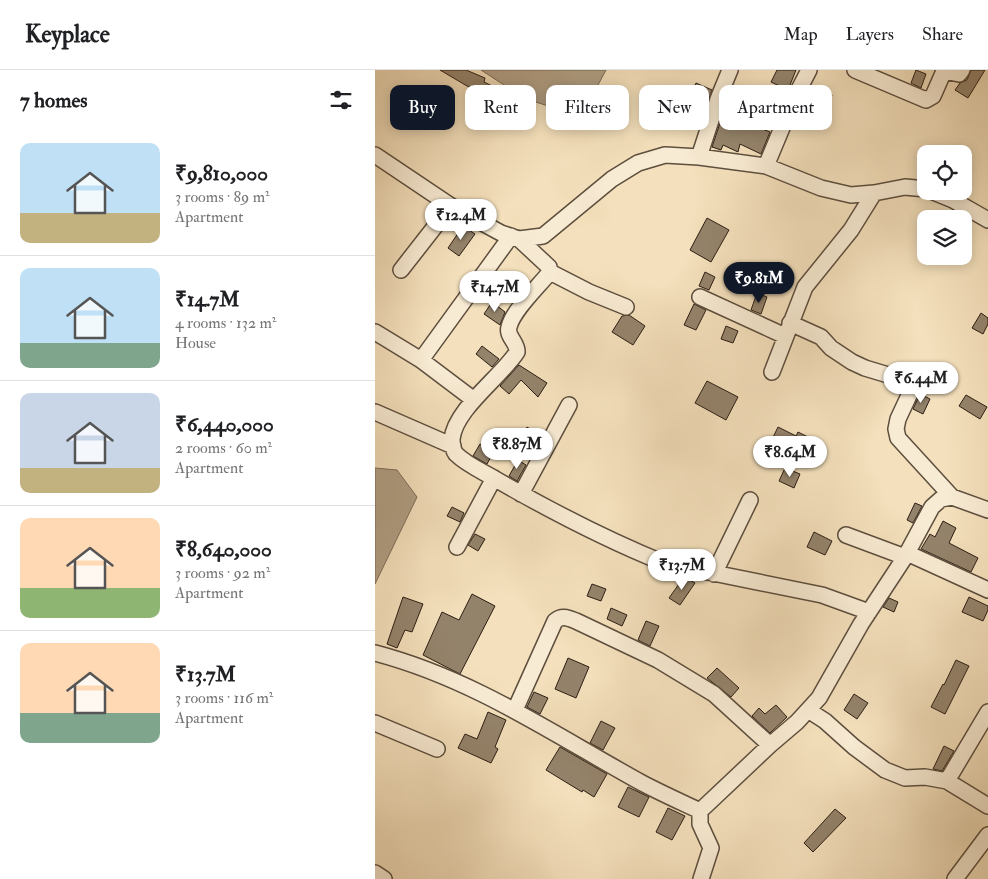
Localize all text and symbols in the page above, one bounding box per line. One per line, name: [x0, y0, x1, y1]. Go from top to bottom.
text: Keyplace: [25, 19, 110, 50]
text: Map: [784, 23, 818, 46]
text: Layers: [846, 23, 894, 46]
text: Share: [922, 23, 963, 46]
chip: Buy: [390, 85, 455, 130]
chip: Rent: [465, 85, 536, 130]
chip: Filters: [546, 85, 629, 130]
chip: New: [639, 85, 709, 130]
chip: Apartment: [719, 85, 832, 130]
icon: filters: [327, 86, 355, 114]
text: 7 homes: [20, 87, 87, 114]
map controls: [917, 145, 972, 265]
button: locate: [917, 145, 972, 200]
text: ₹9,810,000: [175, 160, 268, 187]
icon: home: [60, 163, 120, 223]
text: 3 rooms · 89 m²: [175, 187, 270, 207]
pin: ₹12.4M: [420, 198, 502, 241]
text: ₹12.4M: [436, 205, 486, 225]
text: Apartment: [175, 207, 243, 227]
button: layers: [917, 210, 972, 265]
pin: ₹9.81M: [718, 262, 800, 304]
text: ₹9.81M: [734, 268, 784, 288]
pin: ₹14.7M: [454, 270, 536, 313]
text: ₹14.7M: [470, 277, 520, 297]
text: ₹14.7M: [175, 286, 239, 313]
icon: home: [60, 288, 120, 348]
text: 4 rooms · 132 m²: [175, 313, 276, 333]
text: House: [175, 333, 216, 353]
pin: ₹6.44M: [880, 362, 962, 404]
text: ₹6.44M: [894, 368, 948, 388]
text: ₹6,440,000: [175, 411, 274, 438]
icon: home: [60, 413, 120, 473]
pin: ₹8.87M: [476, 428, 558, 470]
text: ₹8.87M: [492, 434, 542, 454]
pin: ₹8.64M: [749, 436, 831, 478]
text: 2 rooms · 60 m²: [175, 438, 272, 458]
text: ₹8.64M: [764, 442, 816, 462]
text: Apartment: [175, 458, 243, 478]
text: ₹8,640,000: [175, 536, 272, 563]
icon: home: [60, 538, 120, 598]
pin: ₹13.7M: [641, 548, 723, 591]
text: ₹13.7M: [659, 555, 705, 575]
text: 3 rooms · 92 m²: [175, 563, 270, 583]
text: Apartment: [175, 583, 243, 603]
text: ₹13.7M: [175, 661, 236, 688]
icon: home: [60, 663, 120, 723]
text: 3 rooms · 116 m²: [175, 688, 273, 708]
text: Apartment: [175, 708, 243, 728]

